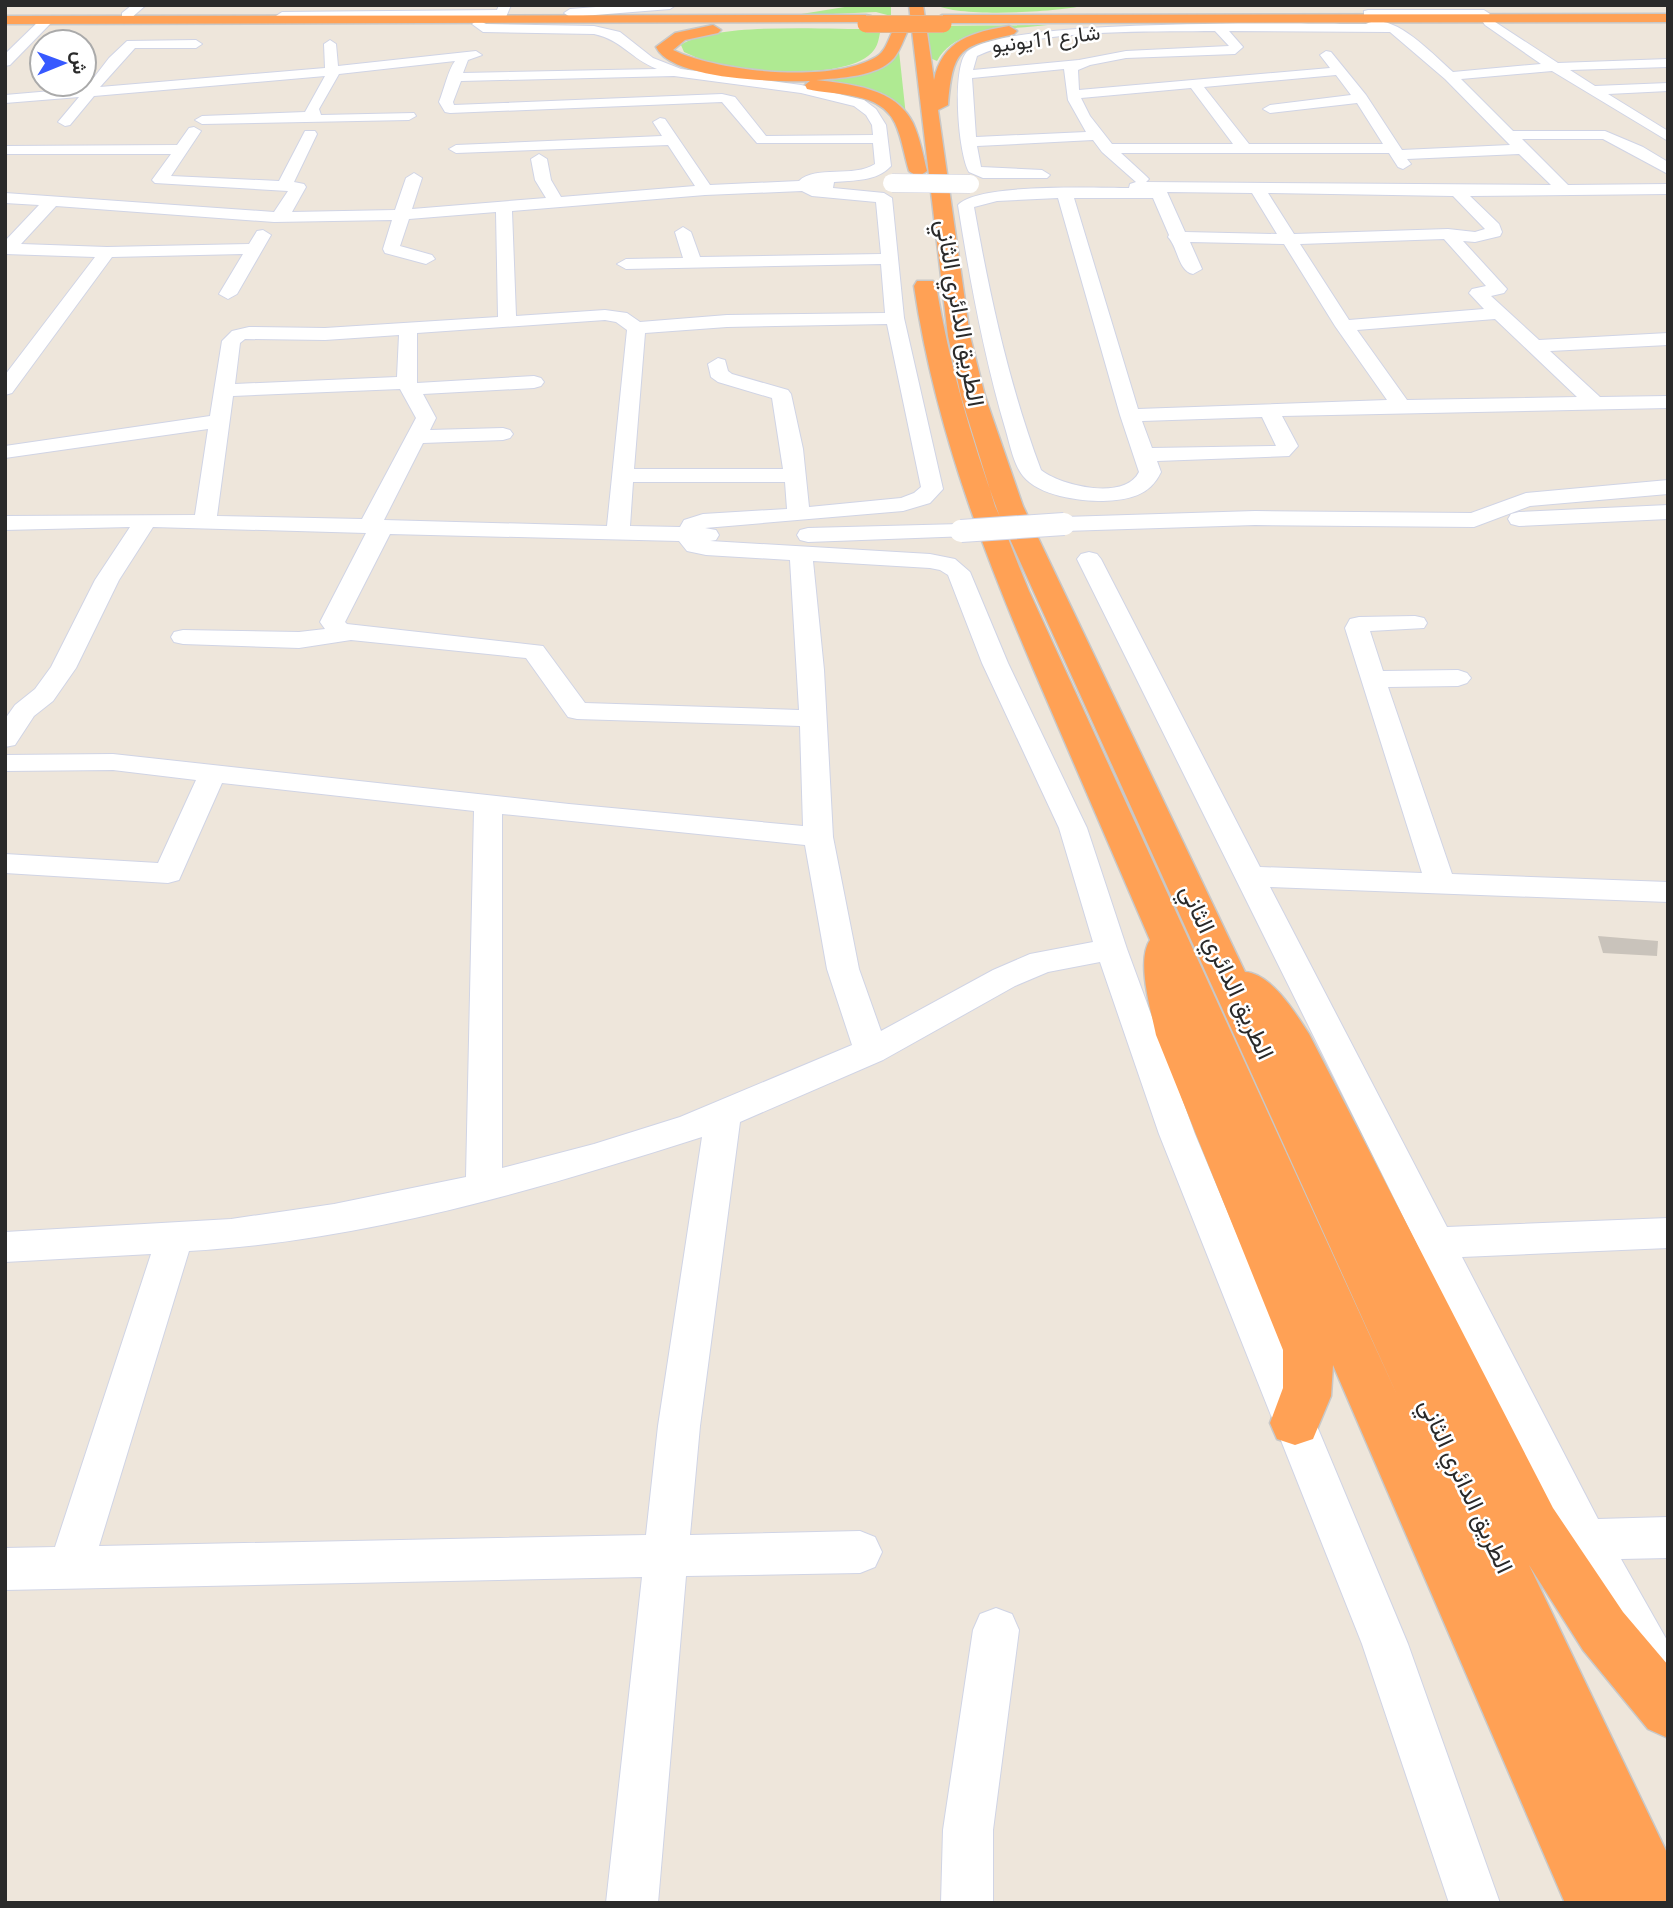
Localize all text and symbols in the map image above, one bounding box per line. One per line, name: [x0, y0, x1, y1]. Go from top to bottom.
street label: شارع 11يونيو: [990, 20, 1102, 60]
north arrow: [28, 28, 98, 98]
text: ش: [68, 51, 91, 74]
street label: الطريق الدائري الثاني: [925, 217, 990, 410]
street label: الطريق الدائري الثاني: [1170, 880, 1280, 1066]
street label: الطريق الدائري الثاني: [1409, 1394, 1519, 1580]

